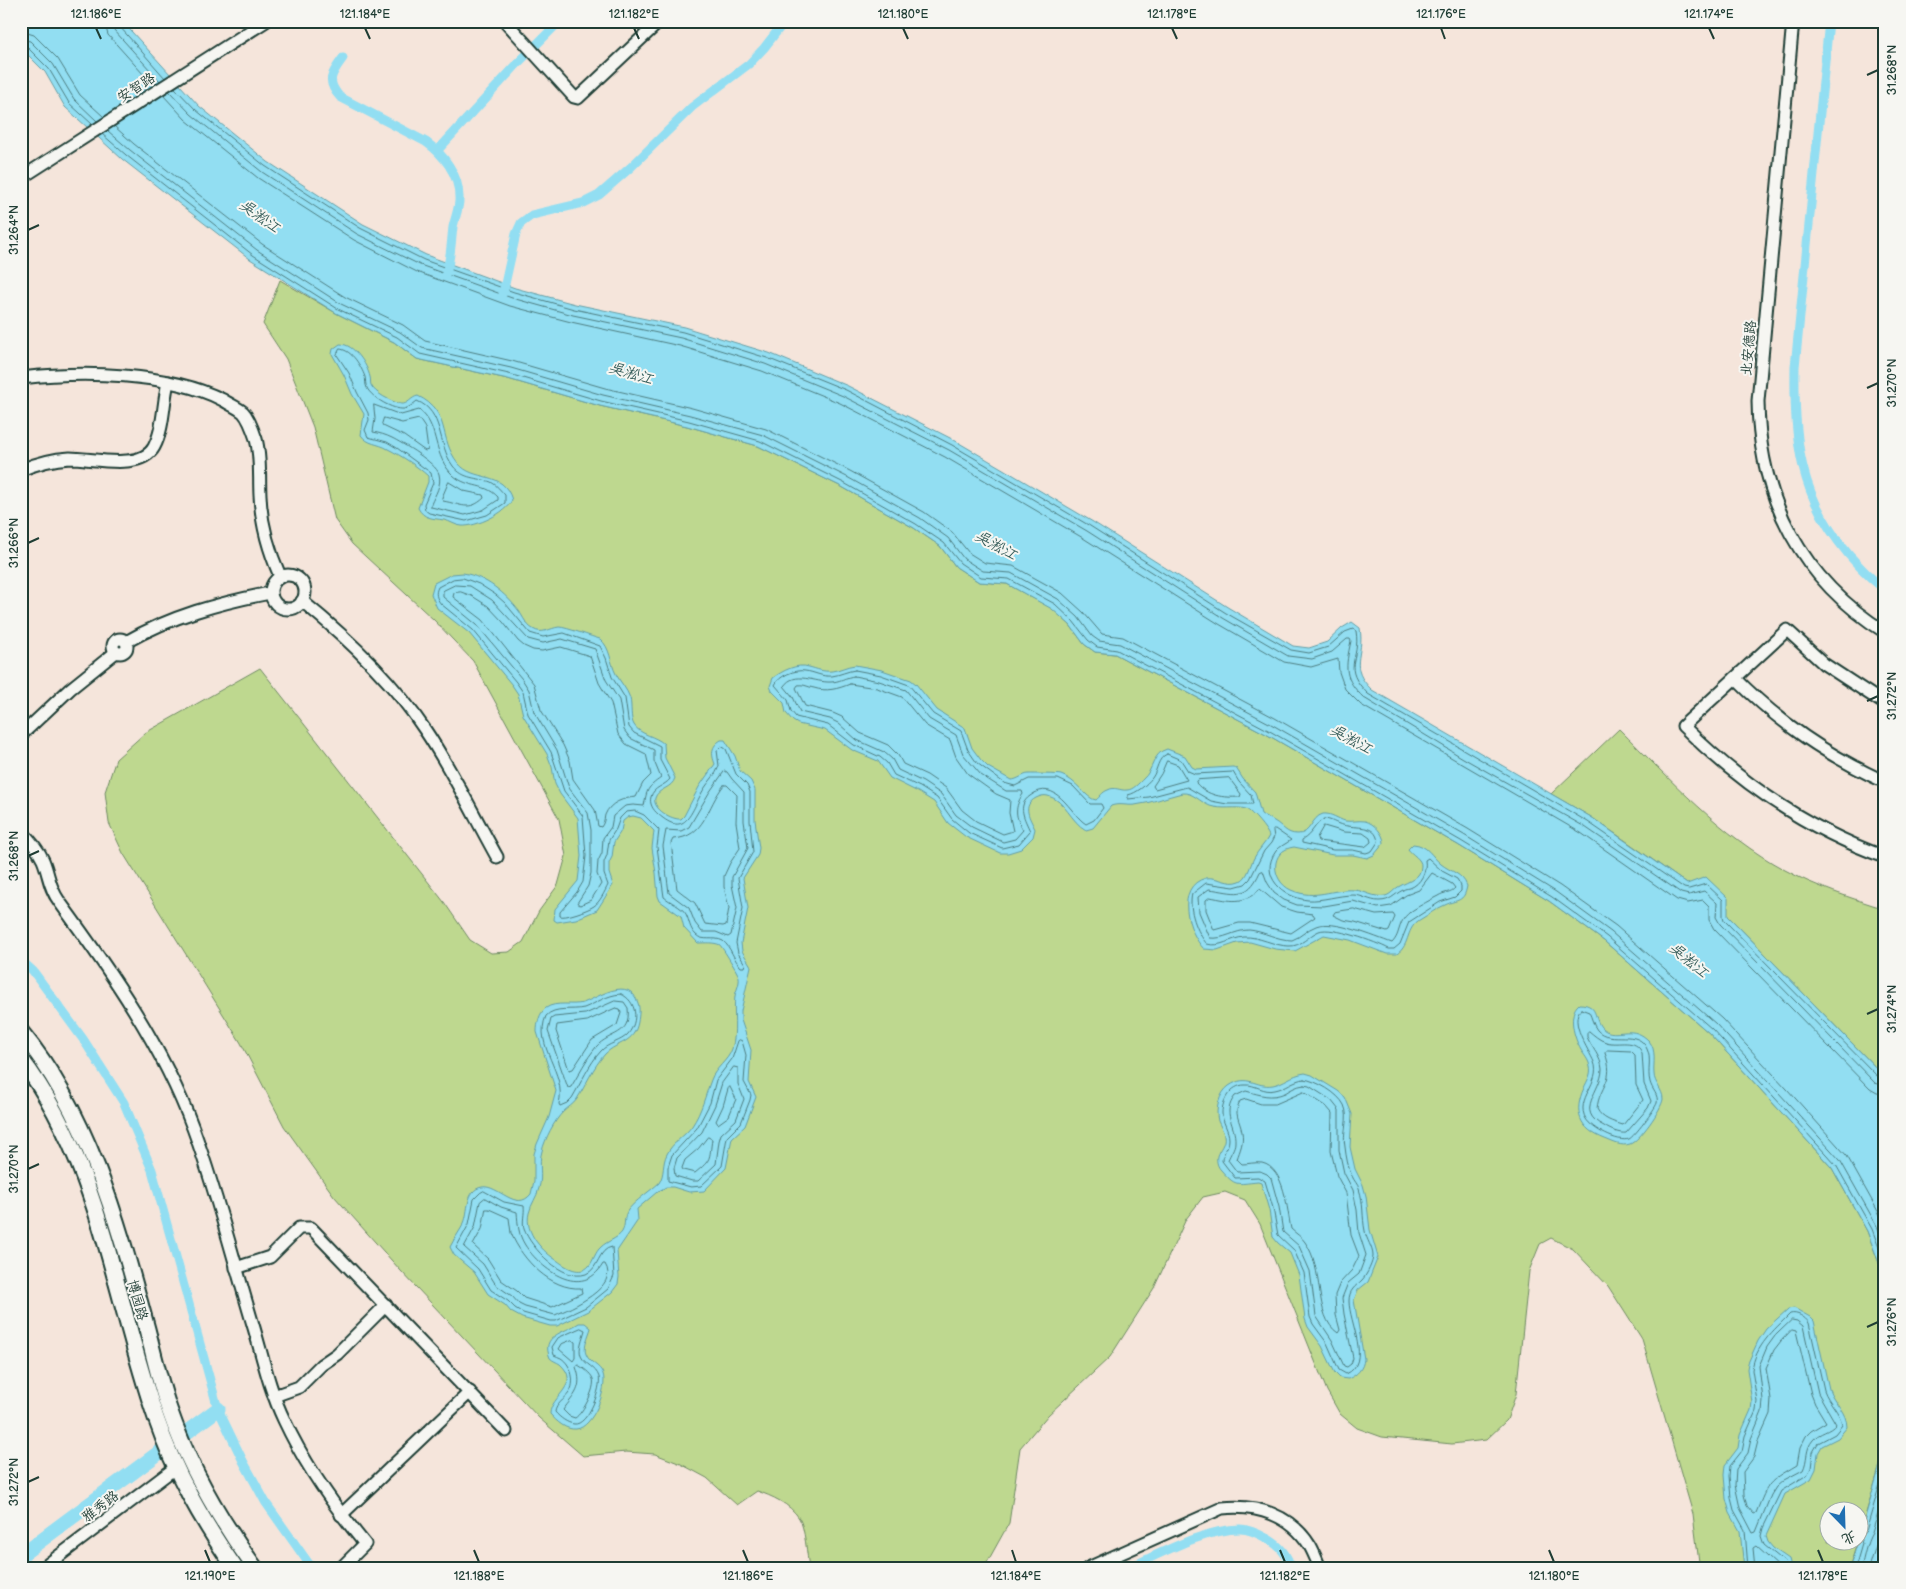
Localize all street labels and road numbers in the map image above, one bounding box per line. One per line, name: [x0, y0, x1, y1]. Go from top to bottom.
street label: 安智路: [114, 69, 159, 106]
street label: 北安德路: [1738, 319, 1759, 377]
street label: 博园路: [124, 1278, 151, 1323]
street label: 雅秀路: [78, 1487, 122, 1526]

